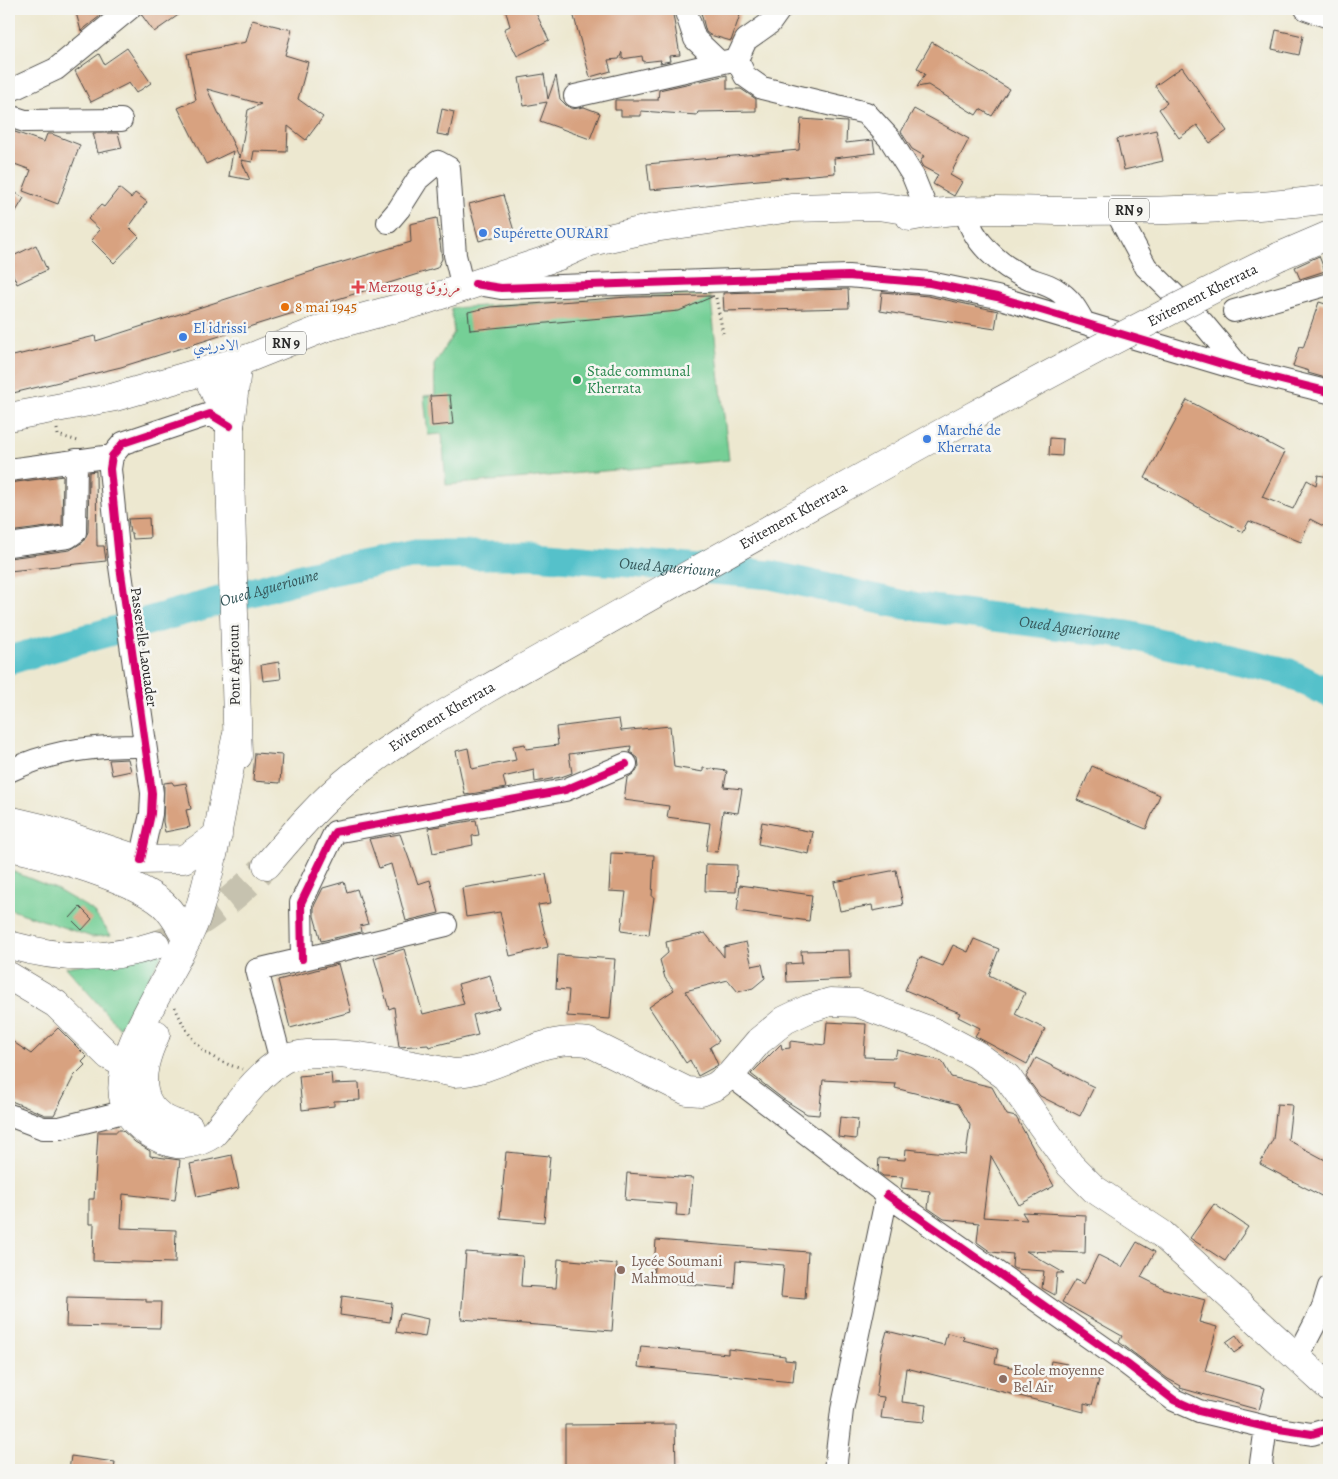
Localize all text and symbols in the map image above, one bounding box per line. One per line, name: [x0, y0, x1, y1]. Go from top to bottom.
road number: RN 9: [1109, 198, 1149, 222]
place label: Supérette OURARI: [493, 223, 609, 243]
marker: Supérette OURARI: [477, 227, 489, 239]
street label: Evitement Kherrata: [1144, 259, 1261, 331]
place label: Merzoug مرزوق: [368, 277, 460, 298]
marker: Merzoug مرزوق: [352, 281, 364, 293]
place label: 8 mai 1945: [295, 297, 357, 317]
marker: 8 mai 1945: [279, 301, 291, 313]
place label: El idrissi الادريسي: [193, 318, 247, 359]
marker: El idrissi الادريسي: [177, 331, 189, 343]
road number: RN 9: [266, 332, 306, 354]
place label: Stade communal Kherrata: [587, 361, 691, 398]
marker: Stade communal Kherrata: [571, 374, 583, 386]
place label: Marché de Kherrata: [937, 420, 1001, 457]
marker: Marché de Kherrata: [921, 433, 933, 445]
street label: Evitement Kherrata: [736, 477, 851, 554]
water label: Oued Aguerioune: [618, 552, 722, 583]
water label: Oued Aguerioune: [217, 564, 321, 612]
street label: Passerelle Laouader: [126, 586, 162, 708]
water label: Oued Aguerioune: [1018, 611, 1122, 646]
street label: Pont Agrioun: [223, 624, 245, 706]
street label: Evitement Kherrata: [385, 676, 499, 756]
place label: Lycée Soumani Mahmoud: [631, 1251, 723, 1288]
marker: Lycée Soumani Mahmoud: [615, 1264, 627, 1276]
place label: Ecole moyenne Bel Air: [1013, 1360, 1105, 1397]
marker: Ecole moyenne Bel Air: [997, 1373, 1009, 1385]

